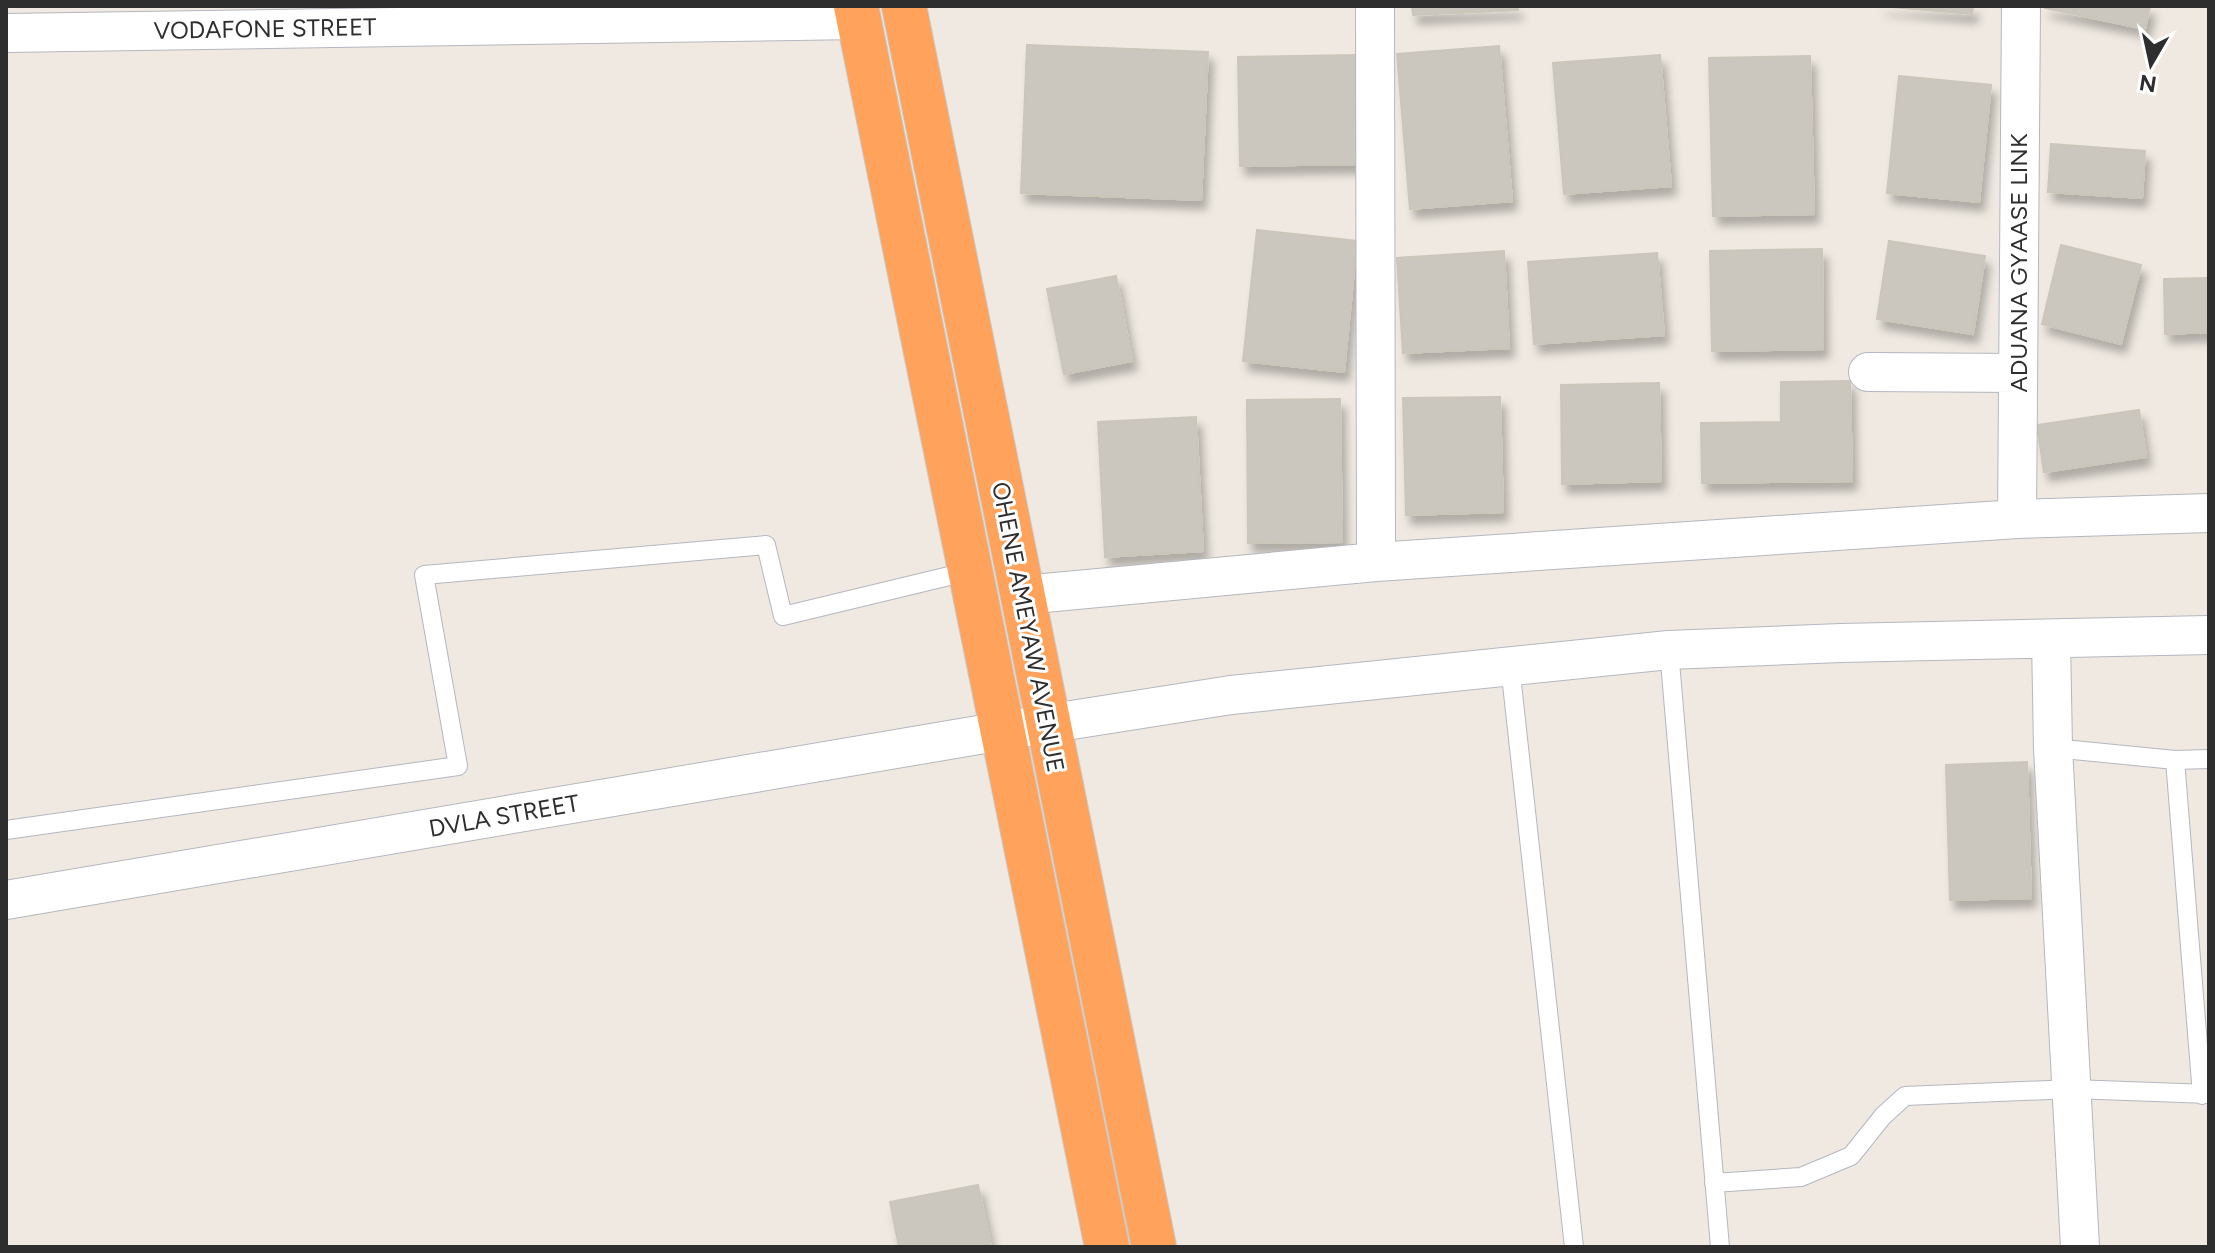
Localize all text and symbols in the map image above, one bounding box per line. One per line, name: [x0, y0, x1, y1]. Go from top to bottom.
street label: VODAFONE STREET: [153, 12, 377, 45]
north arrow: [2111, 24, 2191, 104]
text: N: [2137, 69, 2158, 98]
street label: ADUANA GYAASE LINK: [2004, 133, 2033, 393]
street label: OHENE AMEYAW AVENUE: [986, 479, 1071, 774]
street label: DVLA STREET: [426, 788, 581, 843]

